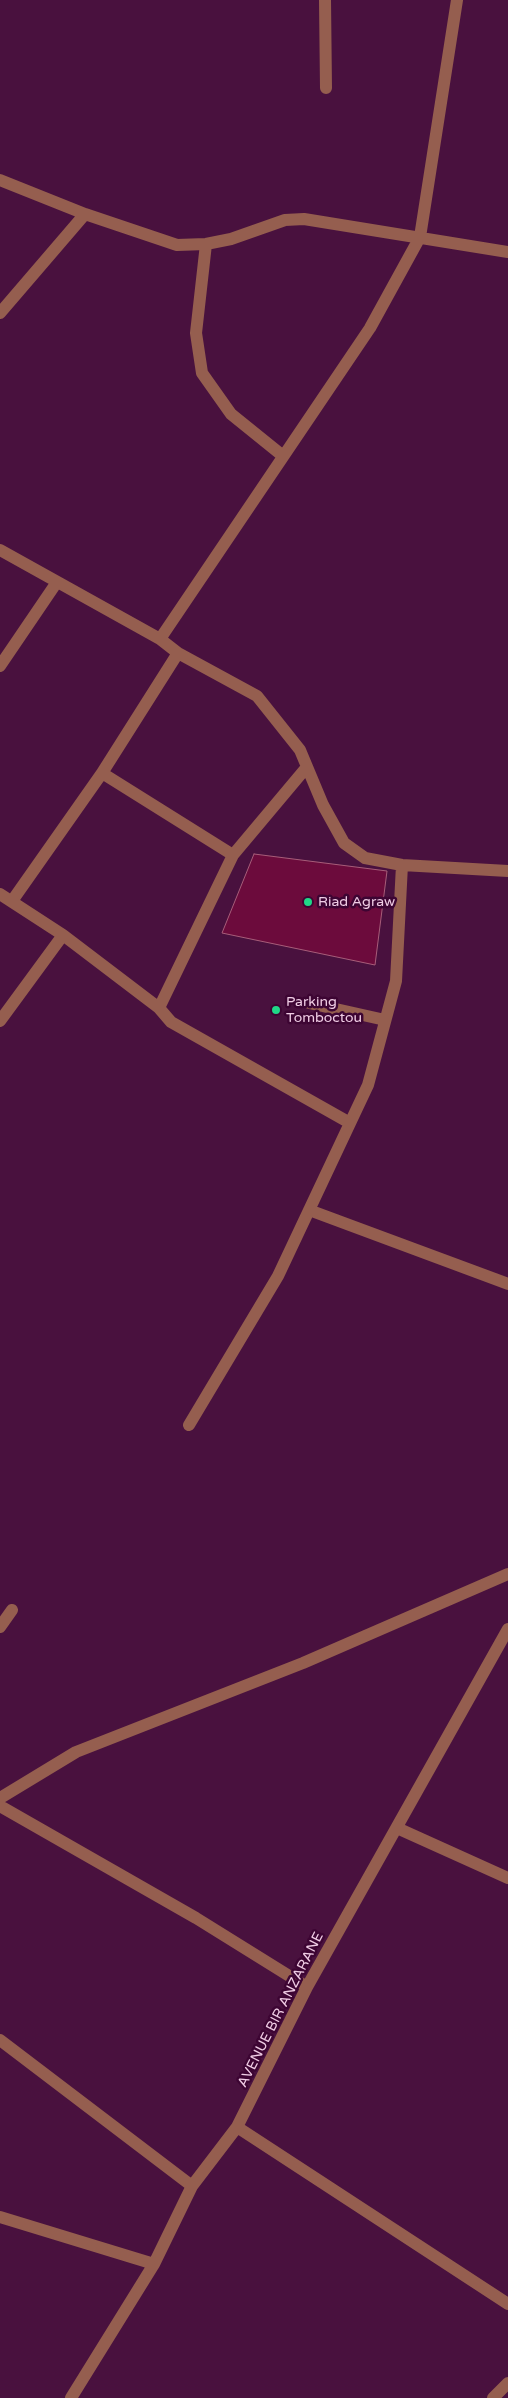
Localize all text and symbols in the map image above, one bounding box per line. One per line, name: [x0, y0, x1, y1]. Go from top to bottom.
place label: Riad Agraw: [318, 894, 395, 910]
marker: Riad Agraw: [302, 896, 314, 908]
place label: Parking Tomboctou: [286, 994, 362, 1026]
marker: Parking Tomboctou: [270, 1004, 282, 1016]
street label: AVENUE BIR ANZARANE: [235, 1930, 327, 2090]

